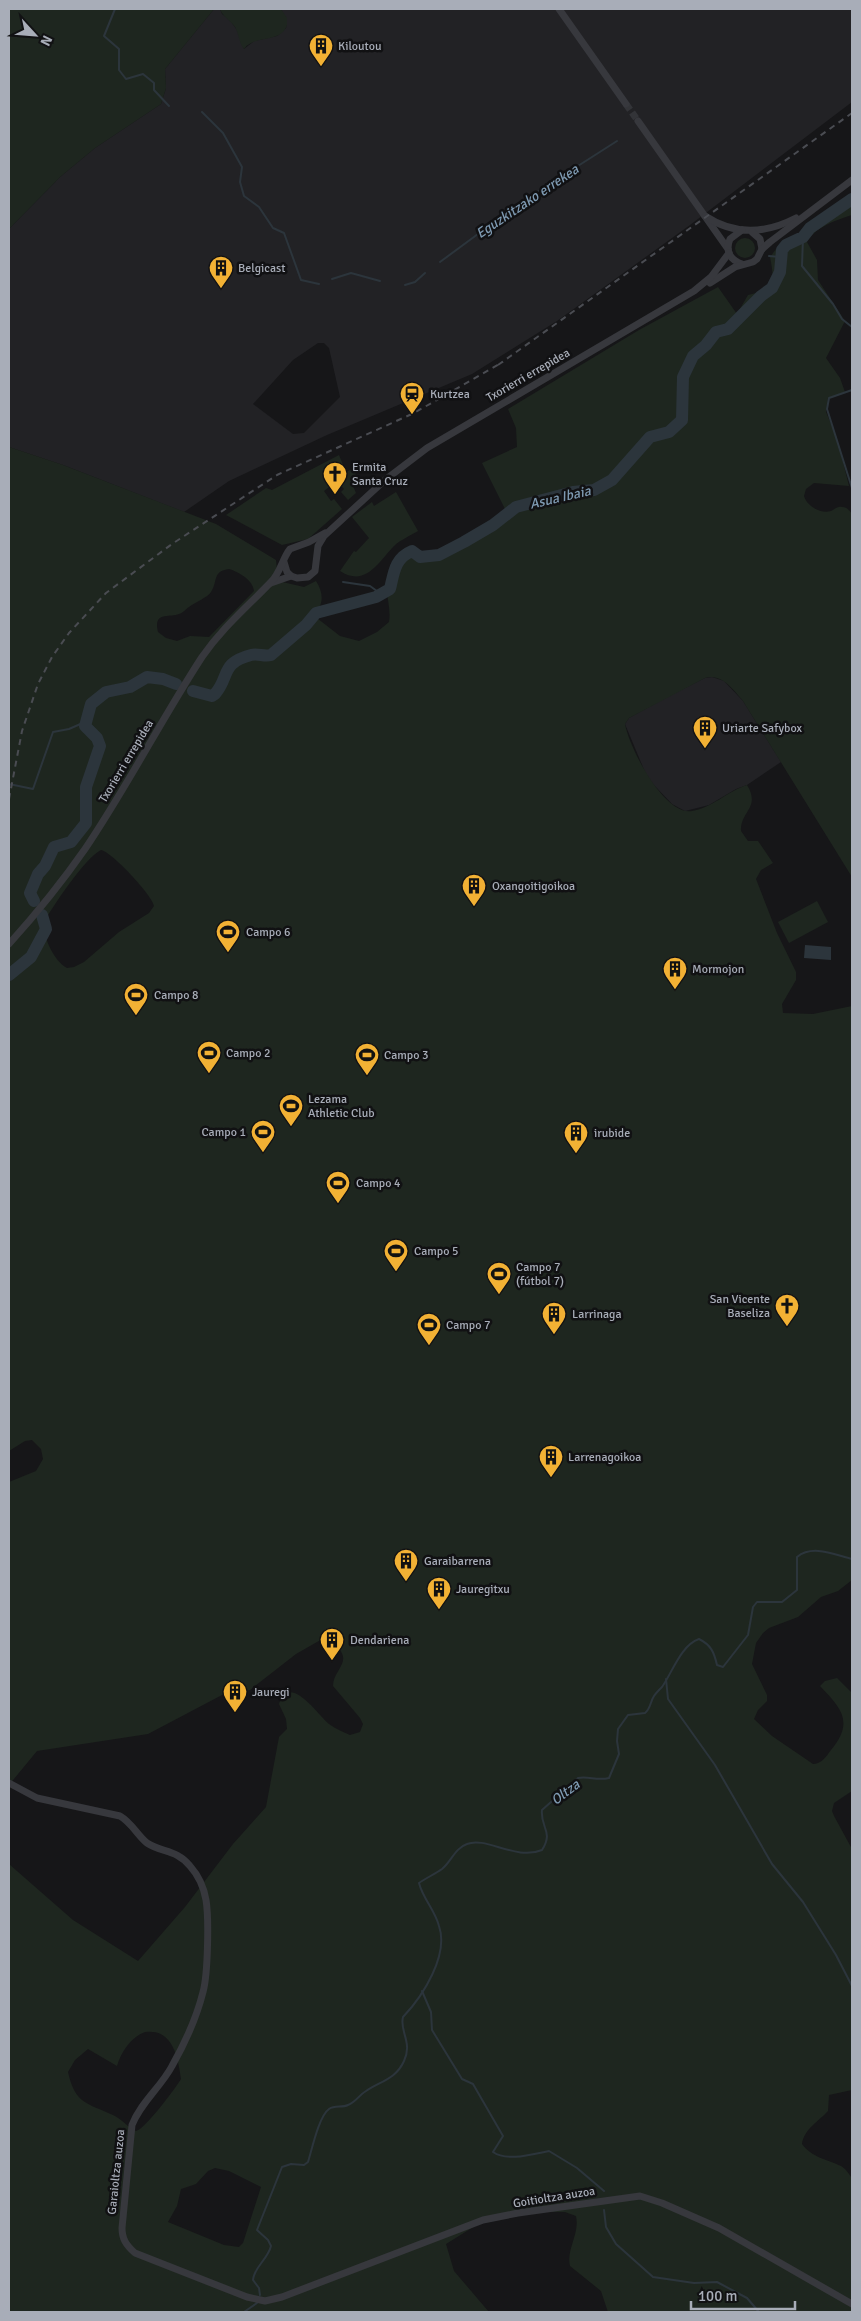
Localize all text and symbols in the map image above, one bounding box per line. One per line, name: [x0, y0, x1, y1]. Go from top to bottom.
north arrow: [10, 10, 60, 60]
text: N: [36, 32, 56, 49]
building icon: Kiloutou: [308, 33, 334, 67]
place label: Kiloutou: [338, 39, 382, 54]
water label: Eguzkitzako errekea: [473, 160, 583, 242]
building icon: Belgicast: [208, 255, 234, 289]
place label: Belgicast: [238, 261, 285, 276]
street label: Txorierri errepidea: [484, 345, 573, 405]
station icon: Kurtzea: [399, 381, 425, 415]
place label: Kurtzea: [430, 387, 470, 402]
place label: Ermita Santa Cruz: [352, 460, 408, 489]
church icon: Ermita Santa Cruz: [322, 461, 348, 495]
water label: Asua Ibaia: [528, 482, 593, 513]
building icon: Uriarte Safybox: [692, 715, 718, 749]
street label: Txorierri errepidea: [96, 717, 157, 805]
place label: Uriarte Safybox: [722, 721, 802, 736]
building icon: Oxangoitigoikoa: [461, 873, 487, 907]
place label: Oxangoitigoikoa: [492, 879, 575, 894]
sports icon: Campo 6: [215, 919, 241, 953]
place label: Campo 6: [246, 925, 291, 940]
building icon: Mormojon: [662, 956, 688, 990]
place label: Mormojon: [692, 962, 744, 977]
sports icon: Campo 8: [123, 982, 149, 1016]
place label: Campo 8: [154, 988, 199, 1003]
sports icon: Campo 2: [196, 1040, 222, 1074]
sports icon: Campo 3: [354, 1042, 380, 1076]
place label: Campo 2: [226, 1046, 271, 1061]
place label: Campo 3: [384, 1048, 429, 1063]
place label: Lezama Athletic Club: [308, 1092, 375, 1121]
sports icon: Lezama Athletic Club: [278, 1093, 304, 1127]
sports icon: Campo 1: [250, 1119, 276, 1153]
building icon: irubide: [563, 1120, 589, 1154]
place label: Campo 1: [201, 1125, 246, 1140]
place label: irubide: [594, 1126, 630, 1141]
sports icon: Campo 4: [325, 1170, 351, 1204]
place label: Campo 4: [356, 1176, 401, 1191]
sports icon: Campo 5: [383, 1238, 409, 1272]
place label: Campo 5: [414, 1244, 459, 1259]
place label: Campo 7 (fútbol 7): [516, 1260, 564, 1289]
sports icon: Campo 7 (fútbol 7): [486, 1261, 512, 1295]
place label: San Vicente Baseliza: [710, 1292, 770, 1321]
church icon: San Vicente Baseliza: [774, 1293, 800, 1327]
building icon: Larrinaga: [541, 1301, 567, 1335]
place label: Larrinaga: [572, 1307, 622, 1322]
sports icon: Campo 7: [416, 1312, 442, 1346]
place label: Campo 7: [446, 1318, 491, 1333]
building icon: Larrenagoikoa: [538, 1444, 564, 1478]
place label: Larrenagoikoa: [568, 1450, 641, 1465]
building icon: Garaibarrena: [393, 1548, 419, 1582]
place label: Garaibarrena: [424, 1554, 491, 1569]
building icon: Jauregitxu: [426, 1576, 452, 1610]
place label: Jauregitxu: [456, 1582, 510, 1597]
building icon: Dendariena: [319, 1627, 345, 1661]
place label: Dendariena: [350, 1633, 409, 1648]
building icon: Jauregi: [222, 1679, 248, 1713]
place label: Jauregi: [252, 1685, 289, 1700]
water label: Oltza: [548, 1776, 584, 1809]
street label: Garaioltza auzoa: [105, 2129, 128, 2215]
street label: Goitioltza auzoa: [512, 2184, 596, 2211]
scale bar: [691, 2278, 795, 2310]
text: 100 m: [698, 2287, 738, 2305]

